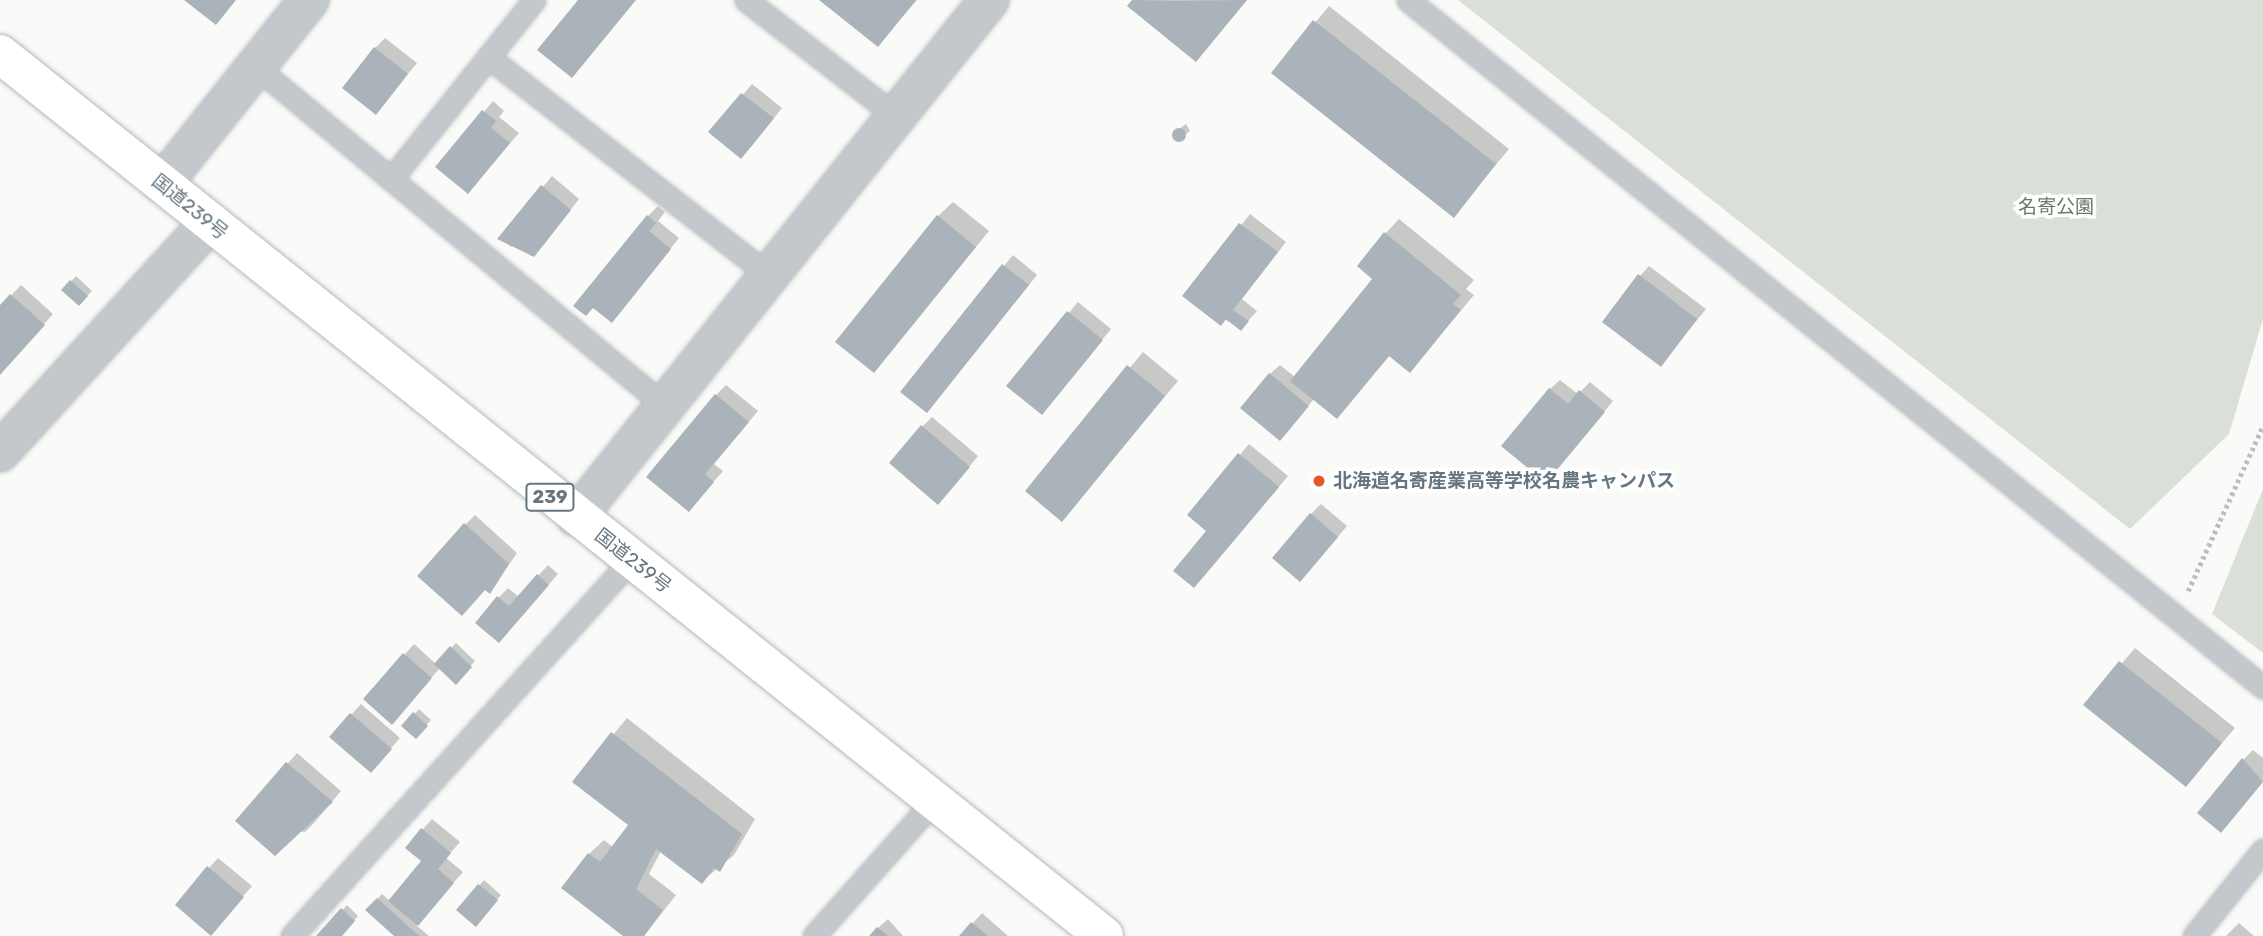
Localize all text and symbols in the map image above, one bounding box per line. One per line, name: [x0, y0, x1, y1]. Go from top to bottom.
street label: 国道239号: [148, 170, 232, 244]
park label: 名寄公園: [2018, 196, 2094, 218]
place label: 北海道名寄産業高等学校名農キャンパス: [1333, 470, 1675, 492]
marker: 北海道名寄産業高等学校名農キャンパス: [1311, 473, 1327, 489]
road number: 239: [524, 482, 576, 512]
street label: 国道239号: [590, 524, 676, 598]

